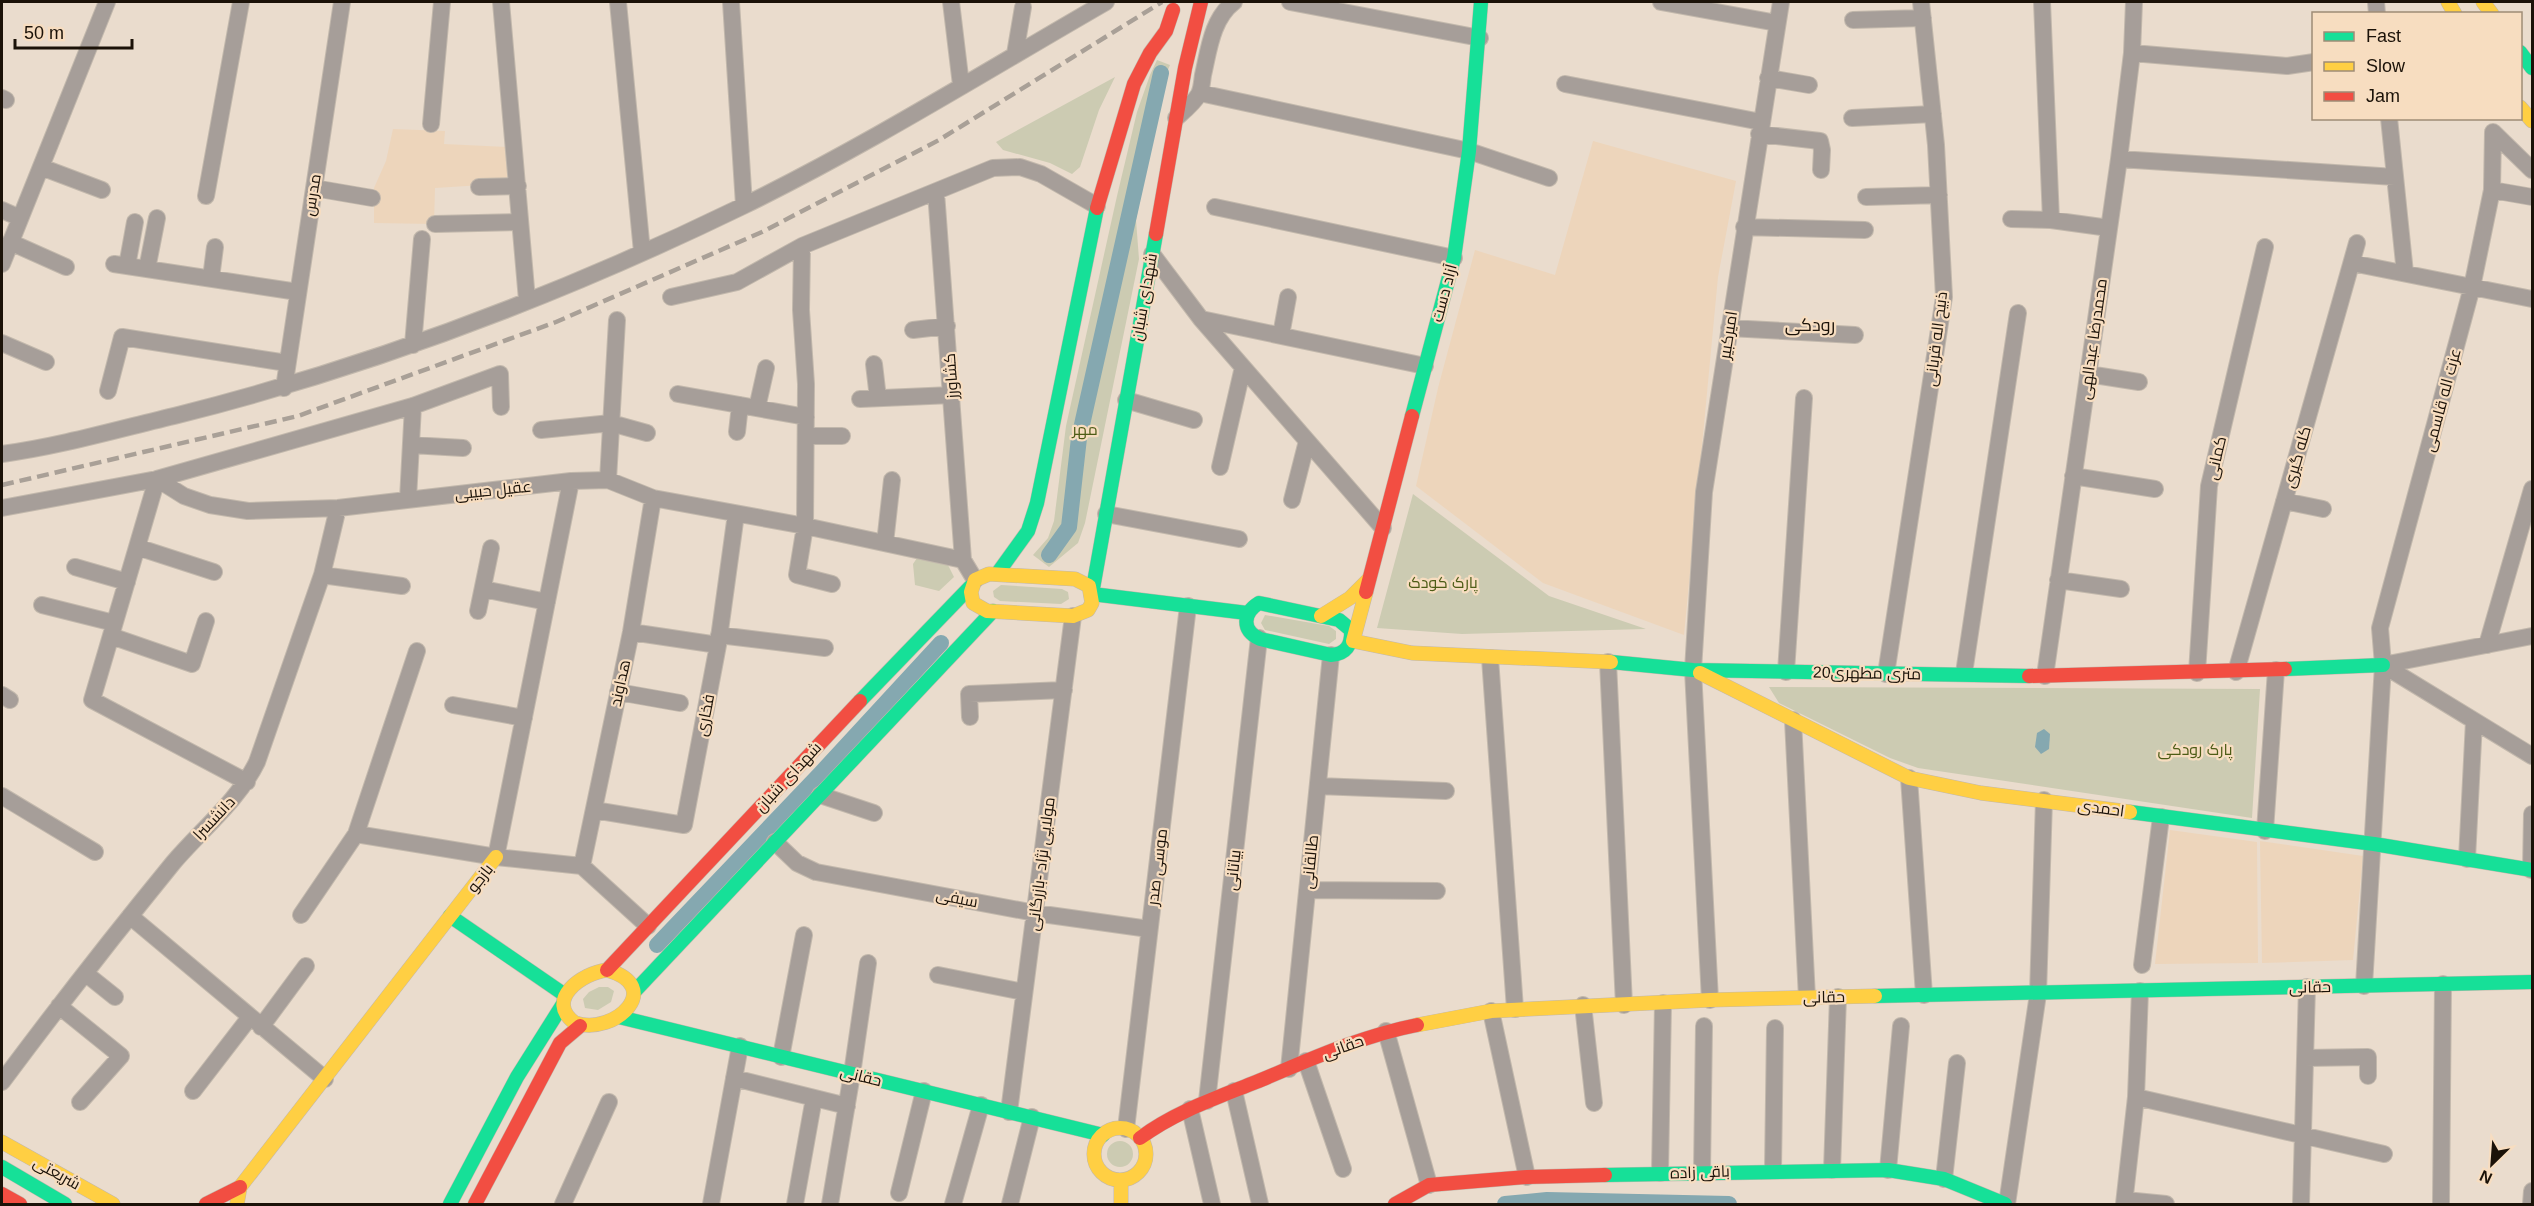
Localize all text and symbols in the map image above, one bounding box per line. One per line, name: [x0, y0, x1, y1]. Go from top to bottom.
scale bar: [15, 12, 132, 50]
legend: [2312, 12, 2522, 120]
text: 50 m: [24, 23, 64, 43]
text: Fast: [2366, 26, 2401, 46]
text: Slow: [2366, 56, 2406, 76]
text: Jam: [2366, 86, 2400, 106]
street label: مدرس: [300, 173, 326, 218]
street label: شهدای شبان: [1128, 252, 1162, 343]
street label: آزاد دست: [1428, 262, 1461, 324]
street label: محمدرضا عبدالهی: [2076, 277, 2112, 401]
street label: ذبیح اله قربانی: [1922, 291, 1953, 388]
street label: امیرکبیر: [1716, 310, 1741, 361]
district label: رودکی: [1785, 315, 1835, 336]
street label: عزت اله قاسمی: [2420, 346, 2466, 454]
street label: کشاورز: [941, 353, 962, 400]
park label: مهر: [1071, 421, 1098, 440]
street label: کله گیری: [2280, 424, 2316, 490]
street label: کمانی: [2203, 435, 2231, 482]
street label: عقیل حبیبی: [454, 478, 532, 504]
park label: پارک کودک: [1408, 574, 1479, 594]
street label: هداوند: [607, 658, 634, 708]
street label: 20متری مطهری: [1813, 664, 1921, 684]
street label: فخاری: [693, 692, 719, 738]
street label: شهدای شبان: [752, 739, 826, 817]
park label: پارک رودکی: [2158, 741, 2233, 761]
street label: دانشسرا: [190, 793, 239, 844]
street label: مولایی نژاد -بازرگانی: [1024, 796, 1060, 932]
street label: احمدی: [2076, 796, 2125, 822]
street label: موسی صدر: [1144, 828, 1172, 908]
street label: طالقانی: [1299, 834, 1323, 890]
street label: بیاتانی: [1222, 849, 1246, 892]
street label: بازجو: [464, 860, 497, 896]
street label: سیفی: [934, 886, 979, 912]
street label: حقانی: [2289, 978, 2331, 998]
street label: حقانی: [1803, 988, 1845, 1008]
street label: حقانی: [1320, 1032, 1366, 1064]
street label: حقانی: [838, 1063, 884, 1091]
north arrow: [2462, 1134, 2522, 1194]
street label: شریعتی: [30, 1153, 83, 1195]
street label: باقی زاده: [1670, 1162, 1730, 1184]
text: N: [2477, 1167, 2495, 1187]

